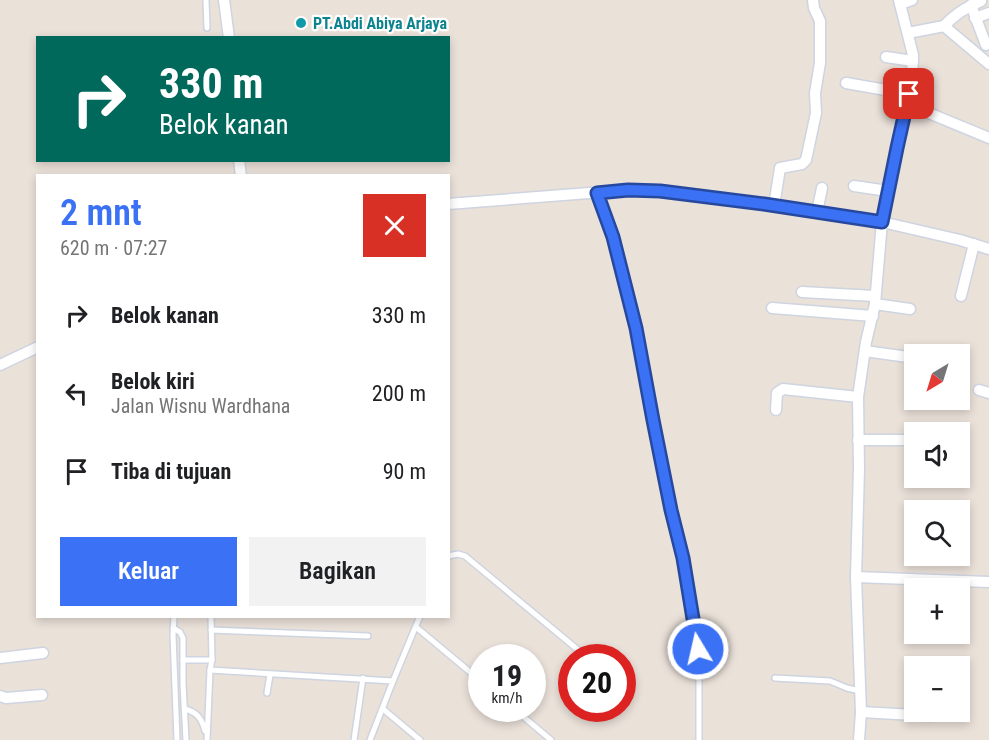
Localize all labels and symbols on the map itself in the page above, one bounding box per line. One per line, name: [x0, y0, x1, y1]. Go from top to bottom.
place label: PT.Abdi Abiya Arjaya: [313, 14, 447, 33]
marker: PT.Abdi Abiya Arjaya: [294, 16, 308, 30]
pin: [883, 68, 934, 119]
north arrow: [904, 344, 970, 410]
position arrow: [666, 617, 730, 681]
speed limit sign: 20: [558, 644, 636, 722]

